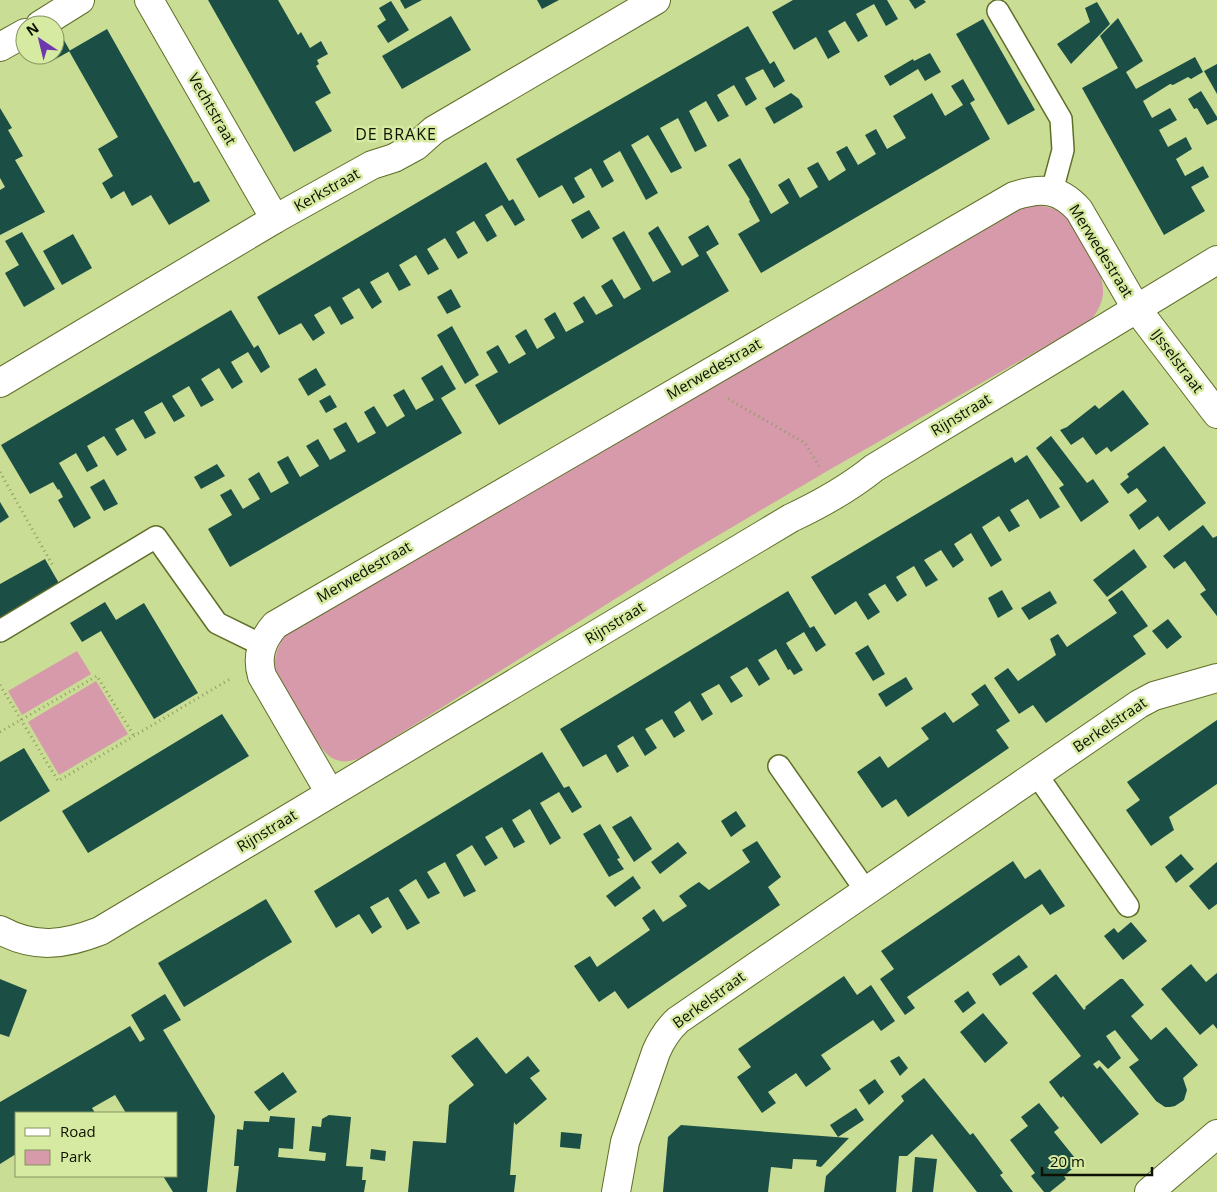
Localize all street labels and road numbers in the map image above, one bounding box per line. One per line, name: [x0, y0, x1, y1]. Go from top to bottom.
street label: Vechtstraat: [184, 69, 241, 148]
street label: Kerkstraat: [290, 163, 363, 215]
street label: Merwedestraat: [1065, 200, 1139, 301]
street label: IJsselstraat: [1147, 324, 1208, 397]
street label: Merwedestraat: [662, 333, 765, 403]
street label: Rijnstraat: [927, 388, 994, 440]
street label: Merwedestraat: [312, 536, 415, 606]
street label: Rijnstraat: [581, 596, 648, 648]
street label: Berkelstraat: [1069, 692, 1150, 756]
street label: Rijnstraat: [233, 804, 300, 856]
street label: Berkelstraat: [668, 966, 749, 1032]

